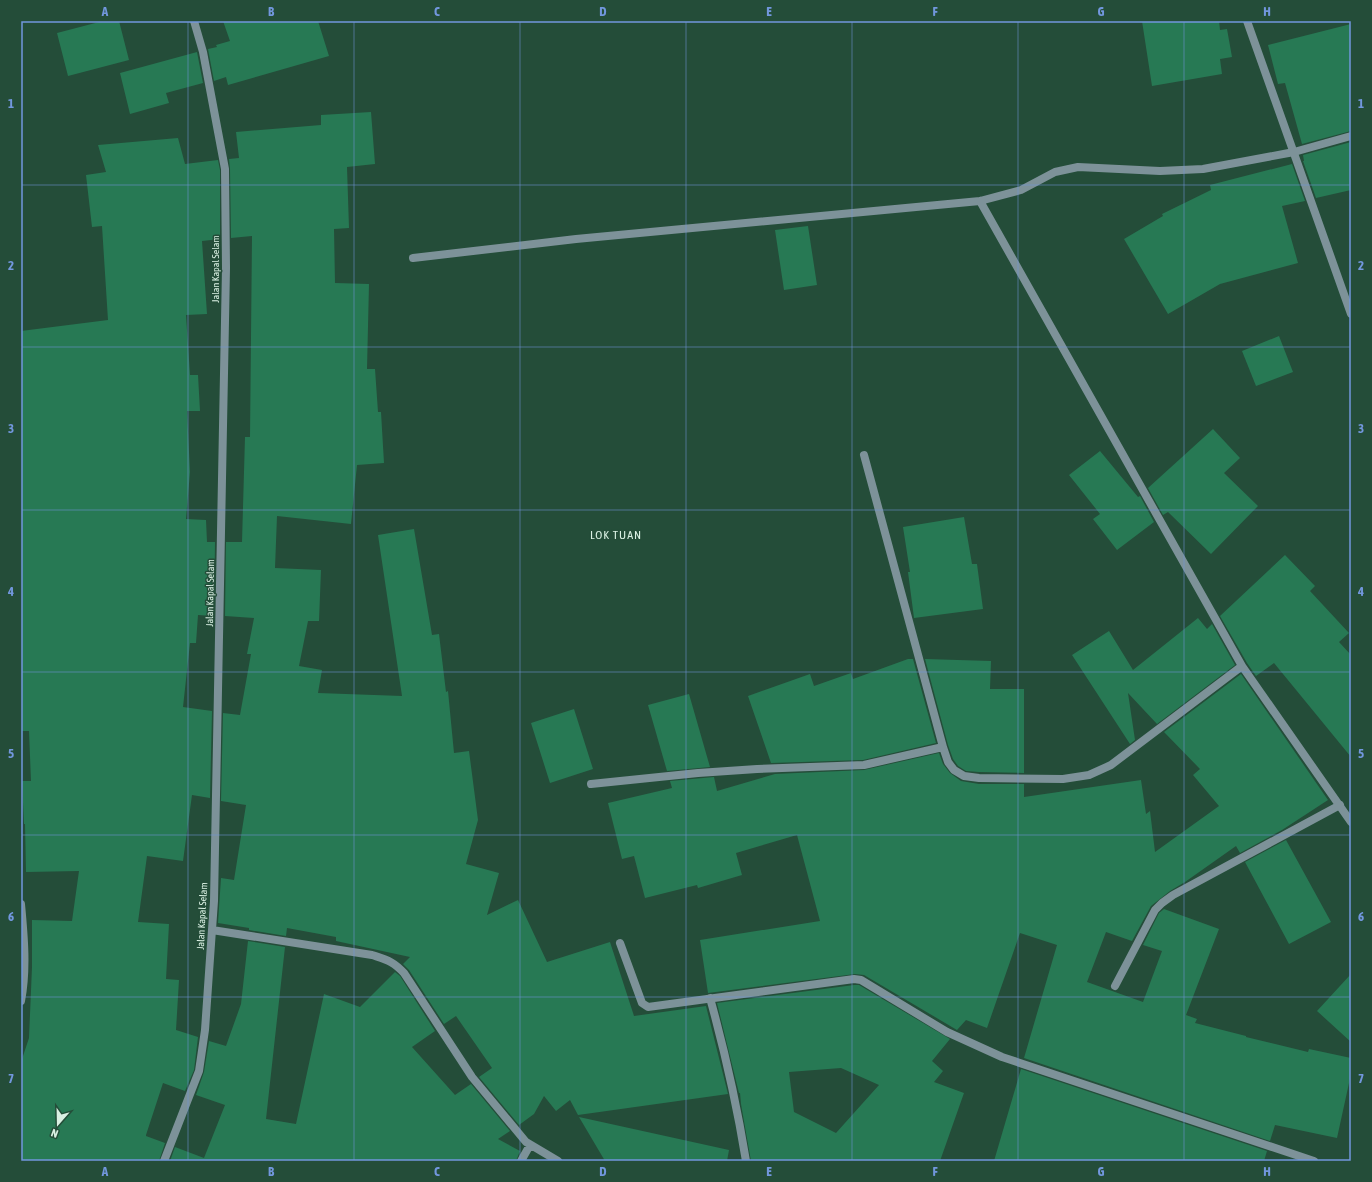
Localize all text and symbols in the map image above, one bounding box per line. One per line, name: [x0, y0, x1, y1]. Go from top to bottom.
text: A: [101, 4, 109, 19]
text: B: [268, 4, 275, 19]
text: C: [434, 4, 440, 19]
text: D: [599, 4, 607, 19]
text: E: [766, 4, 772, 19]
text: F: [932, 4, 938, 19]
text: G: [1098, 4, 1105, 19]
text: H: [1263, 4, 1271, 19]
text: 1: [8, 96, 14, 111]
text: 1: [1358, 96, 1364, 111]
street label: Jalan Kapal Selam: [210, 235, 221, 303]
text: 2: [8, 258, 14, 273]
text: 2: [1358, 258, 1364, 273]
text: 3: [8, 421, 14, 436]
text: 3: [1358, 421, 1364, 436]
district label: LOK TUAN: [590, 528, 642, 542]
street label: Jalan Kapal Selam: [204, 559, 216, 627]
text: 4: [7, 584, 14, 599]
text: 4: [1357, 584, 1364, 599]
text: 5: [8, 746, 14, 761]
text: 5: [1358, 746, 1364, 761]
street label: Jalan Kapal Selam: [195, 882, 209, 950]
text: 6: [8, 909, 14, 924]
text: 6: [1358, 909, 1364, 924]
text: 7: [8, 1071, 14, 1086]
text: 7: [1358, 1071, 1364, 1086]
north arrow: [38, 1104, 78, 1144]
text: N: [49, 1127, 60, 1140]
text: A: [101, 1164, 109, 1179]
text: B: [268, 1164, 275, 1179]
text: C: [434, 1164, 440, 1179]
text: D: [599, 1164, 607, 1179]
text: E: [766, 1164, 772, 1179]
text: F: [932, 1164, 938, 1179]
text: G: [1098, 1164, 1105, 1179]
text: H: [1263, 1164, 1271, 1179]

